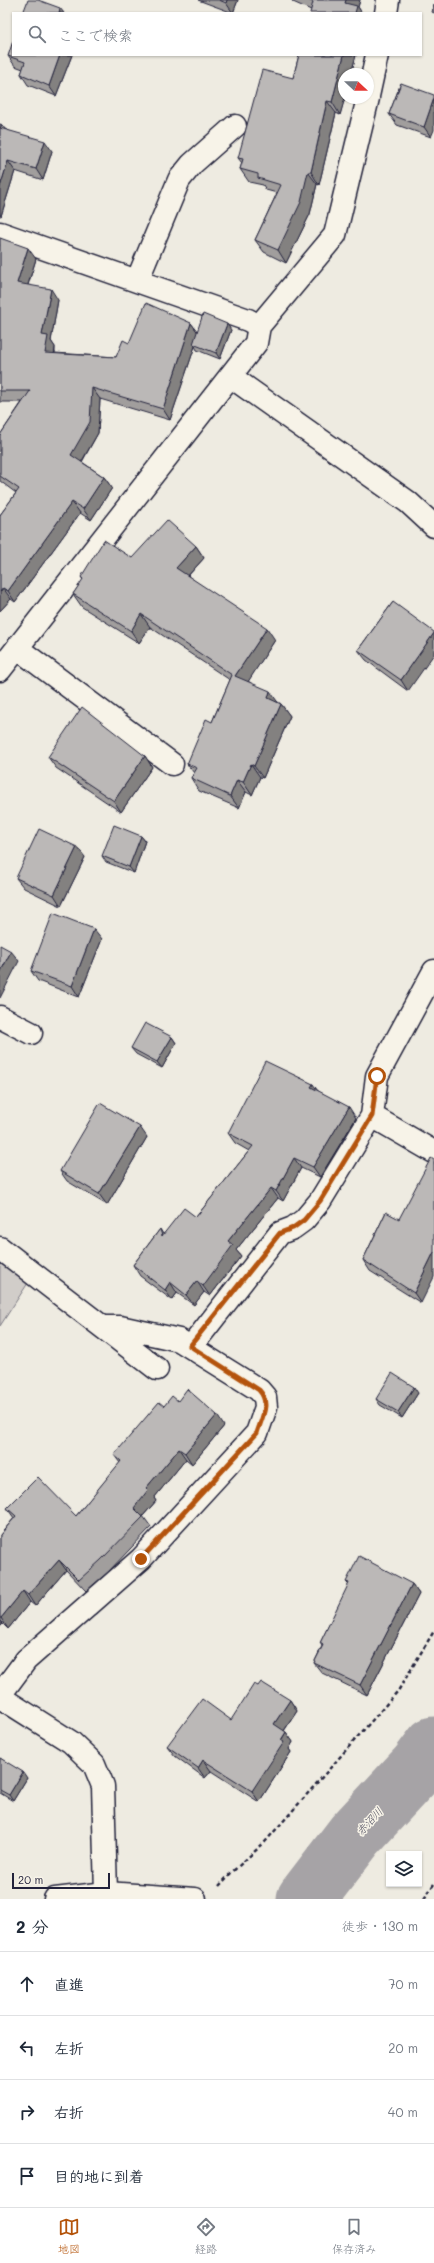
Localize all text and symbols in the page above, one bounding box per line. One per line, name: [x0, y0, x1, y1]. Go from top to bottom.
search box: [12, 12, 422, 56]
icon: search: [26, 23, 48, 45]
text: ここで検索: [58, 25, 133, 45]
north arrow: [338, 68, 374, 104]
route start: [368, 1067, 386, 1085]
route end: [132, 1550, 150, 1568]
water label: 赤沼川: [352, 1804, 386, 1838]
map controls: [386, 1851, 422, 1887]
button: layers: [386, 1851, 422, 1887]
scale bar: [12, 1871, 110, 1890]
text: 20 m: [18, 1872, 43, 1887]
text: 2 分: [16, 1915, 49, 1937]
text: 徒歩 · 130 m: [342, 1917, 418, 1934]
icon: ahead: [16, 1973, 38, 1995]
text: 直進: [54, 1974, 84, 1994]
text: 70 m: [388, 1975, 418, 1992]
icon: left: [16, 2037, 38, 2059]
text: 左折: [54, 2038, 84, 2058]
text: 20 m: [388, 2039, 418, 2056]
icon: right: [16, 2101, 38, 2123]
text: 右折: [54, 2102, 84, 2122]
text: 40 m: [388, 2103, 418, 2120]
icon: arrive: [16, 2165, 38, 2187]
text: 目的地に到着: [54, 2166, 144, 2186]
tab: 地図: [58, 2216, 80, 2256]
tab: 経路: [195, 2216, 217, 2256]
tab: 保存済み: [332, 2216, 376, 2256]

